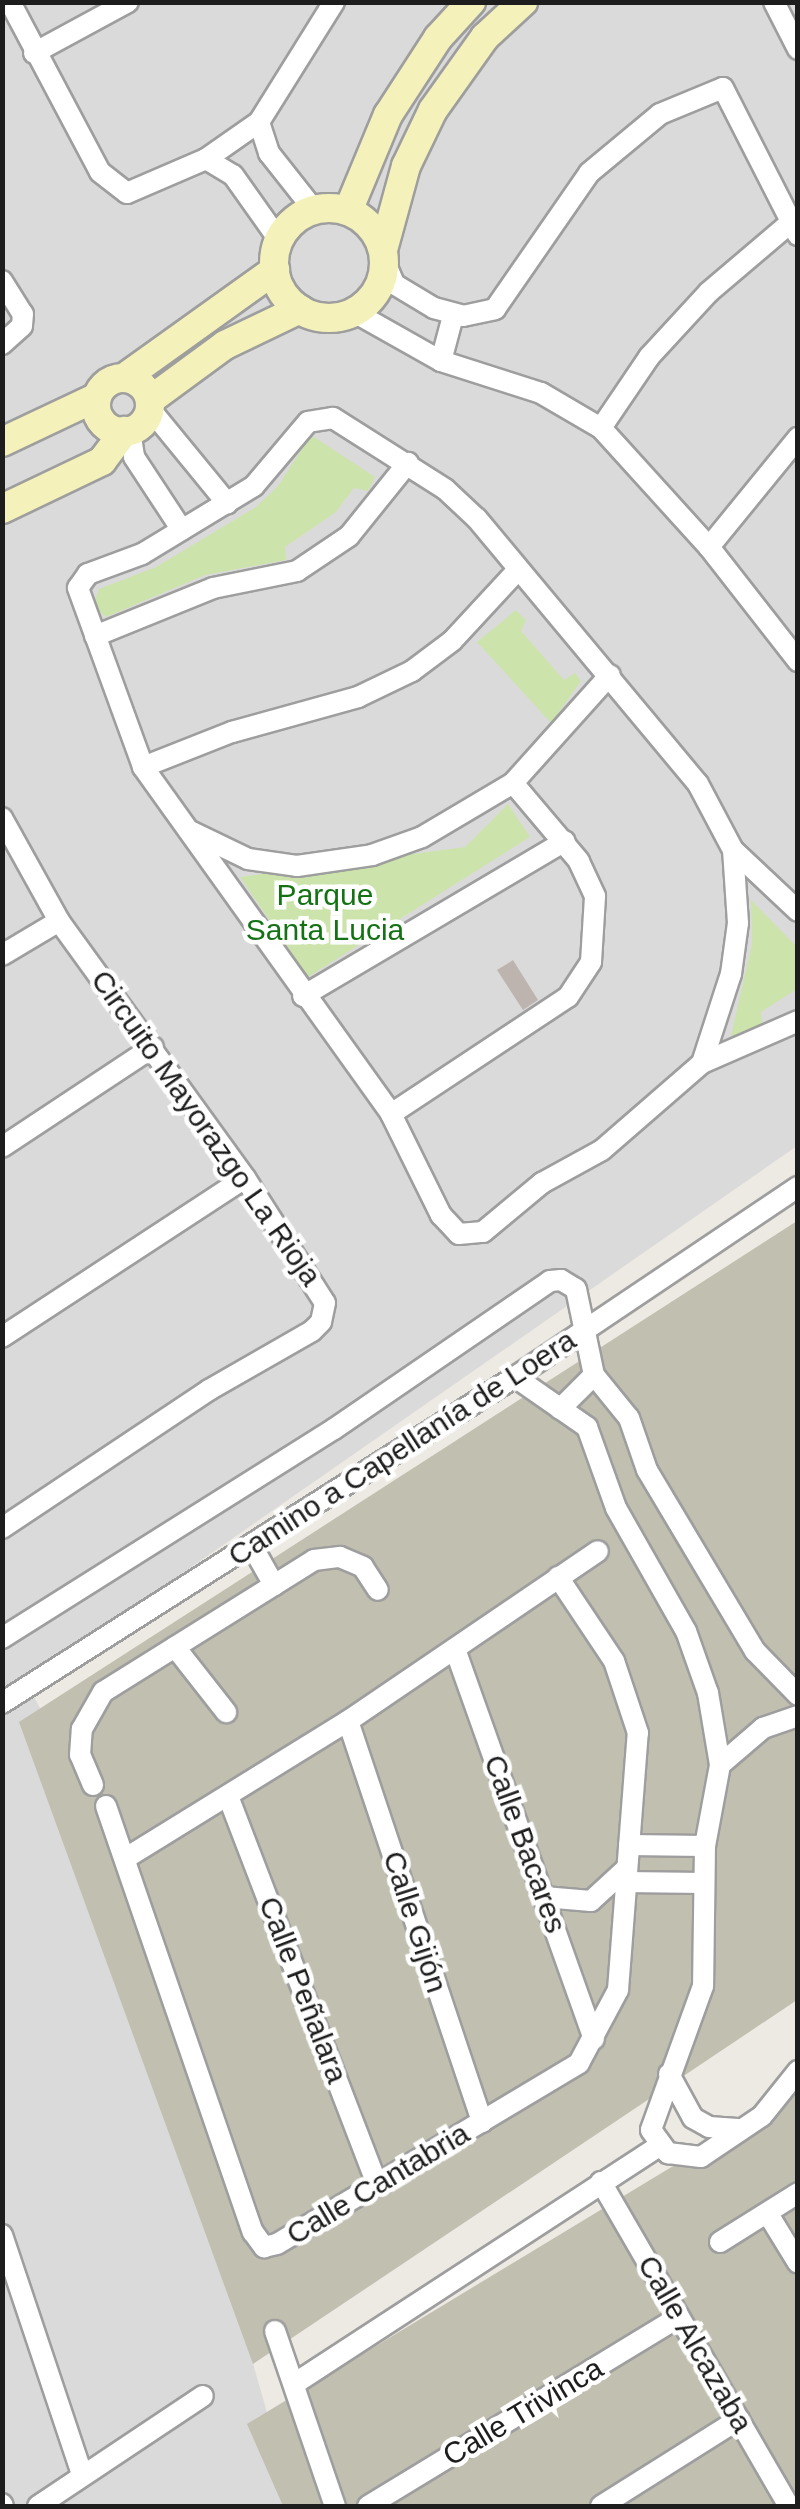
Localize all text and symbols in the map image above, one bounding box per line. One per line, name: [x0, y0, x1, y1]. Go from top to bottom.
park label: Parque Santa Lucia: [246, 877, 404, 948]
street label: Circuito Mayorazgo La Rioja: [83, 963, 329, 1293]
street label: Camino a Capellanía de Loera: [222, 1322, 582, 1574]
street label: Calle Bacares: [476, 1750, 574, 1938]
street label: Calle Gijón: [375, 1847, 455, 1997]
street label: Calle Peñalara: [251, 1892, 355, 2088]
street label: Calle Cantabria: [280, 2115, 476, 2253]
street label: Calle Alcazaba: [629, 2248, 761, 2440]
street label: Calle Trivinca: [436, 2350, 610, 2474]

